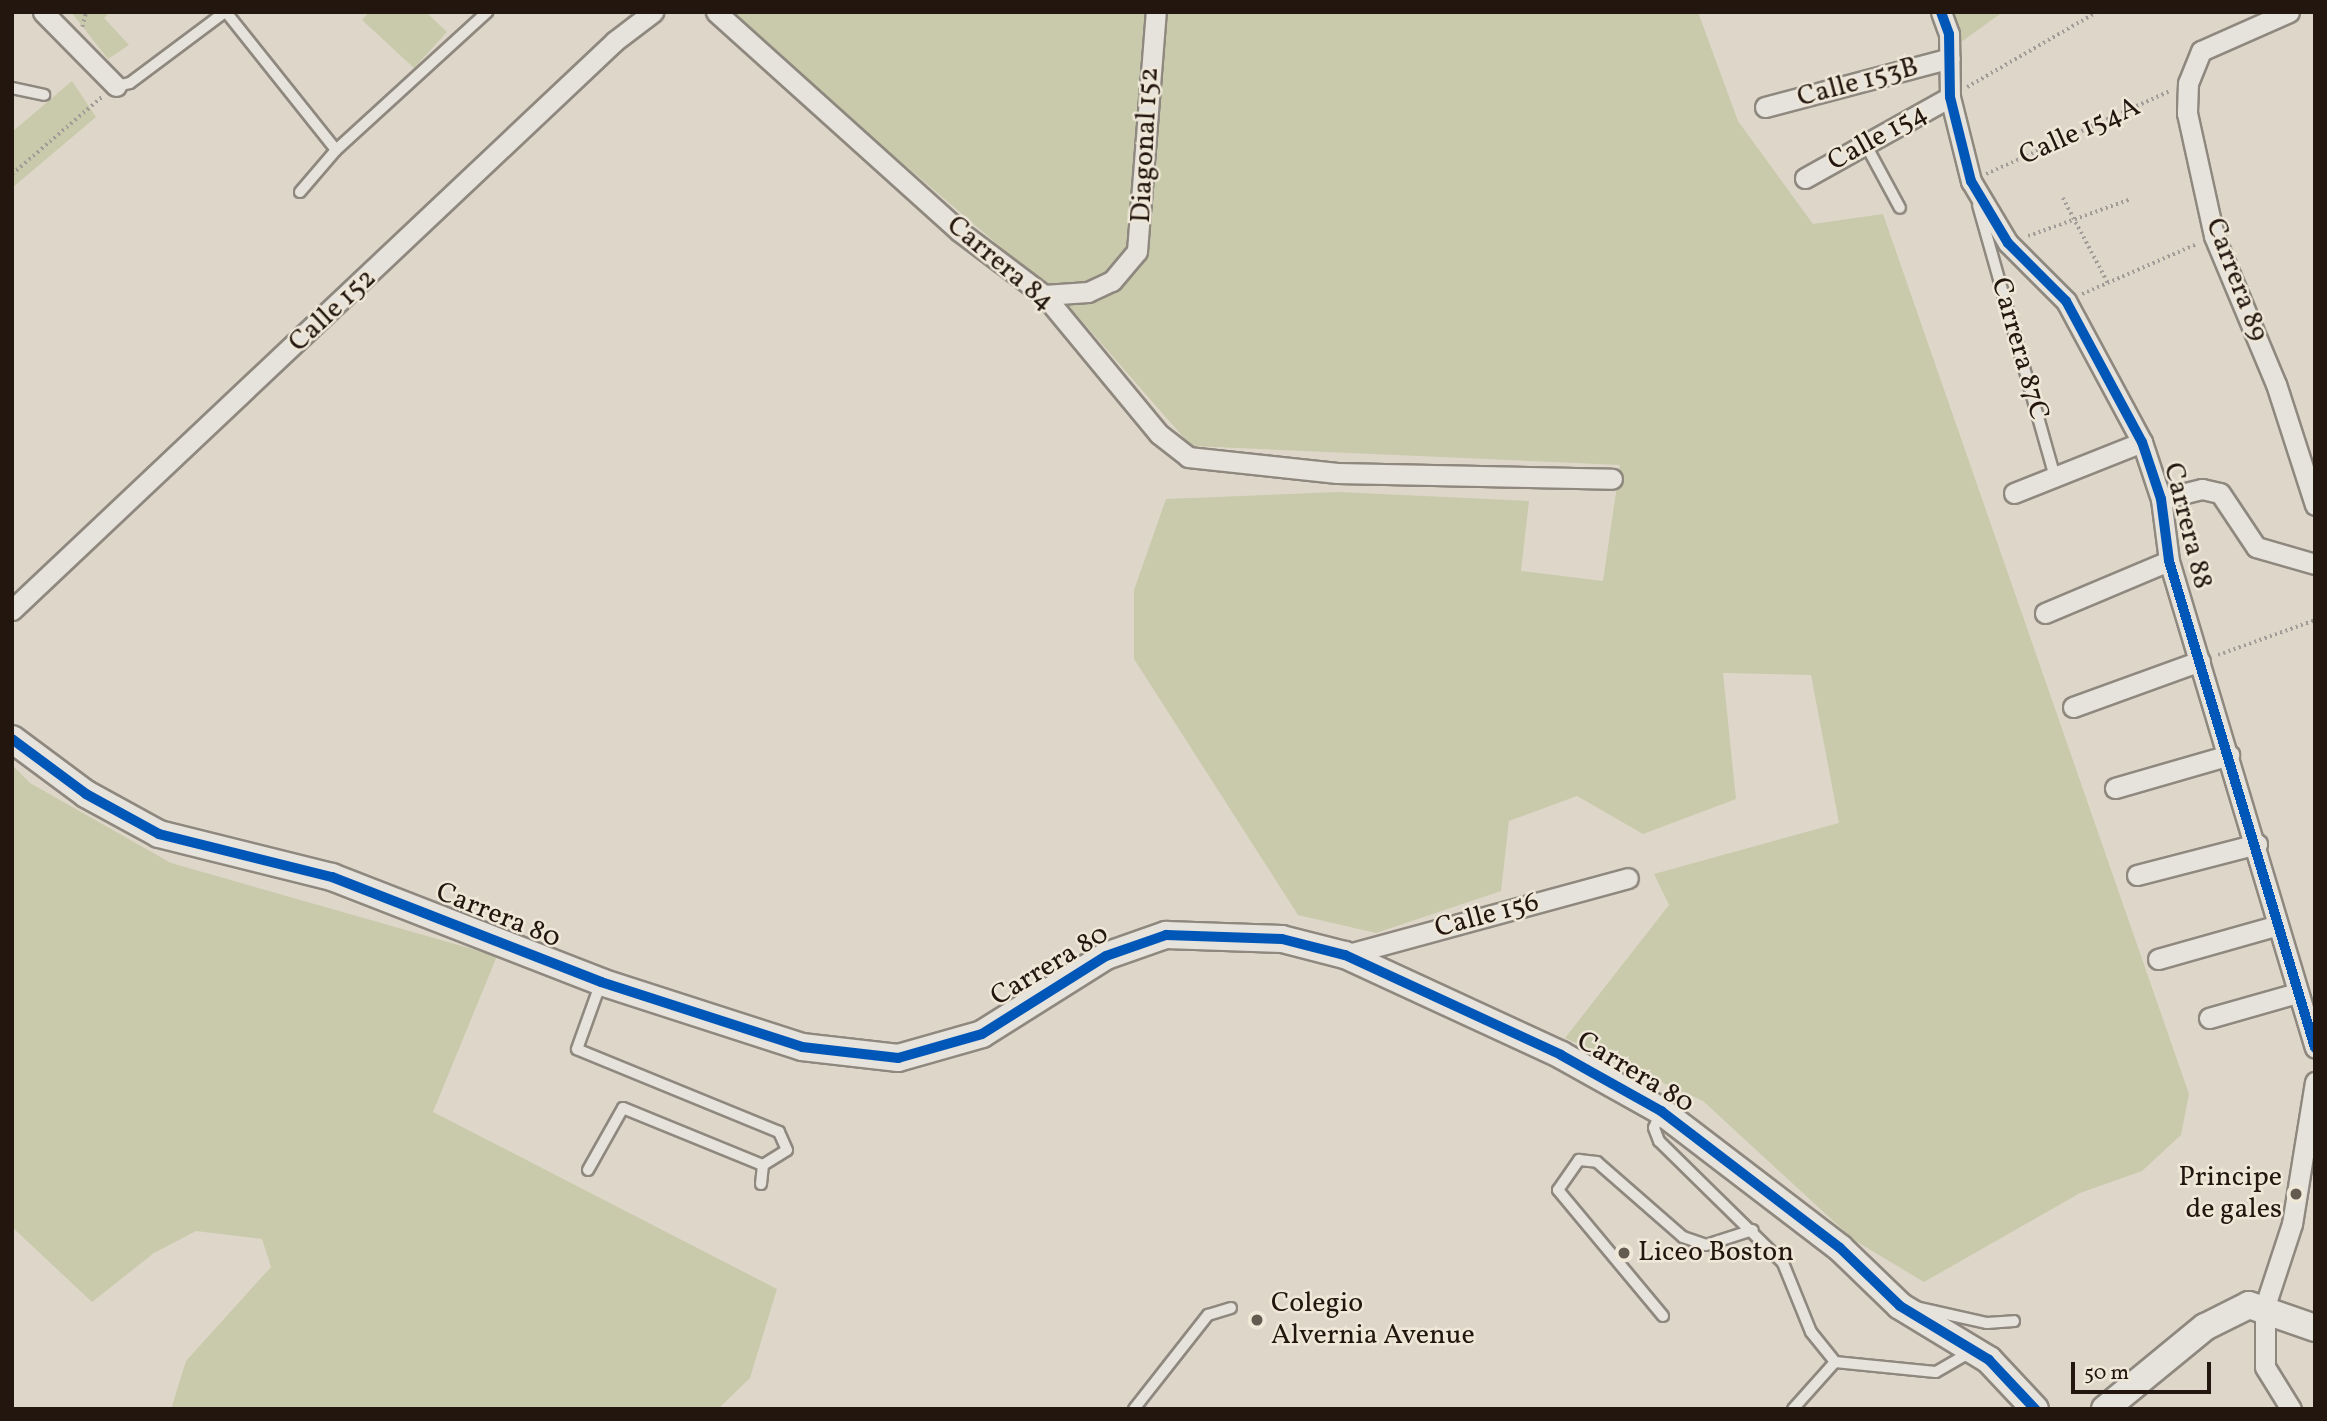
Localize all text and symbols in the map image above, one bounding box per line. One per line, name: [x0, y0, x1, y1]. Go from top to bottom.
street label: Calle 153B: [1794, 51, 1922, 115]
street label: Diagonal 152: [1125, 66, 1167, 224]
street label: Calle 154A: [2014, 90, 2146, 174]
street label: Calle 154: [1822, 97, 1934, 179]
street label: Carrera 84: [939, 209, 1061, 319]
street label: Carrera 89: [2197, 214, 2275, 346]
street label: Calle 152: [282, 262, 384, 360]
street label: Carrera 87C: [1983, 274, 2055, 424]
street label: Carrera 88: [2155, 460, 2219, 592]
street label: Carrera 80: [431, 876, 565, 956]
street label: Calle 156: [1431, 886, 1543, 946]
street label: Carrera 80: [985, 918, 1115, 1014]
street label: Carrera 80: [1570, 1025, 1700, 1121]
place label: Principe de gales: [2179, 1161, 2282, 1227]
marker: Principe de gales: [2288, 1186, 2304, 1202]
place label: Liceo Boston: [1638, 1236, 1794, 1270]
marker: Liceo Boston: [1616, 1245, 1632, 1261]
place label: Colegio Alvernia Avenue: [1271, 1287, 1475, 1353]
marker: Colegio Alvernia Avenue: [1249, 1312, 1265, 1328]
scale bar: [2075, 1348, 2215, 1392]
text: 50 m: [2084, 1359, 2129, 1388]

